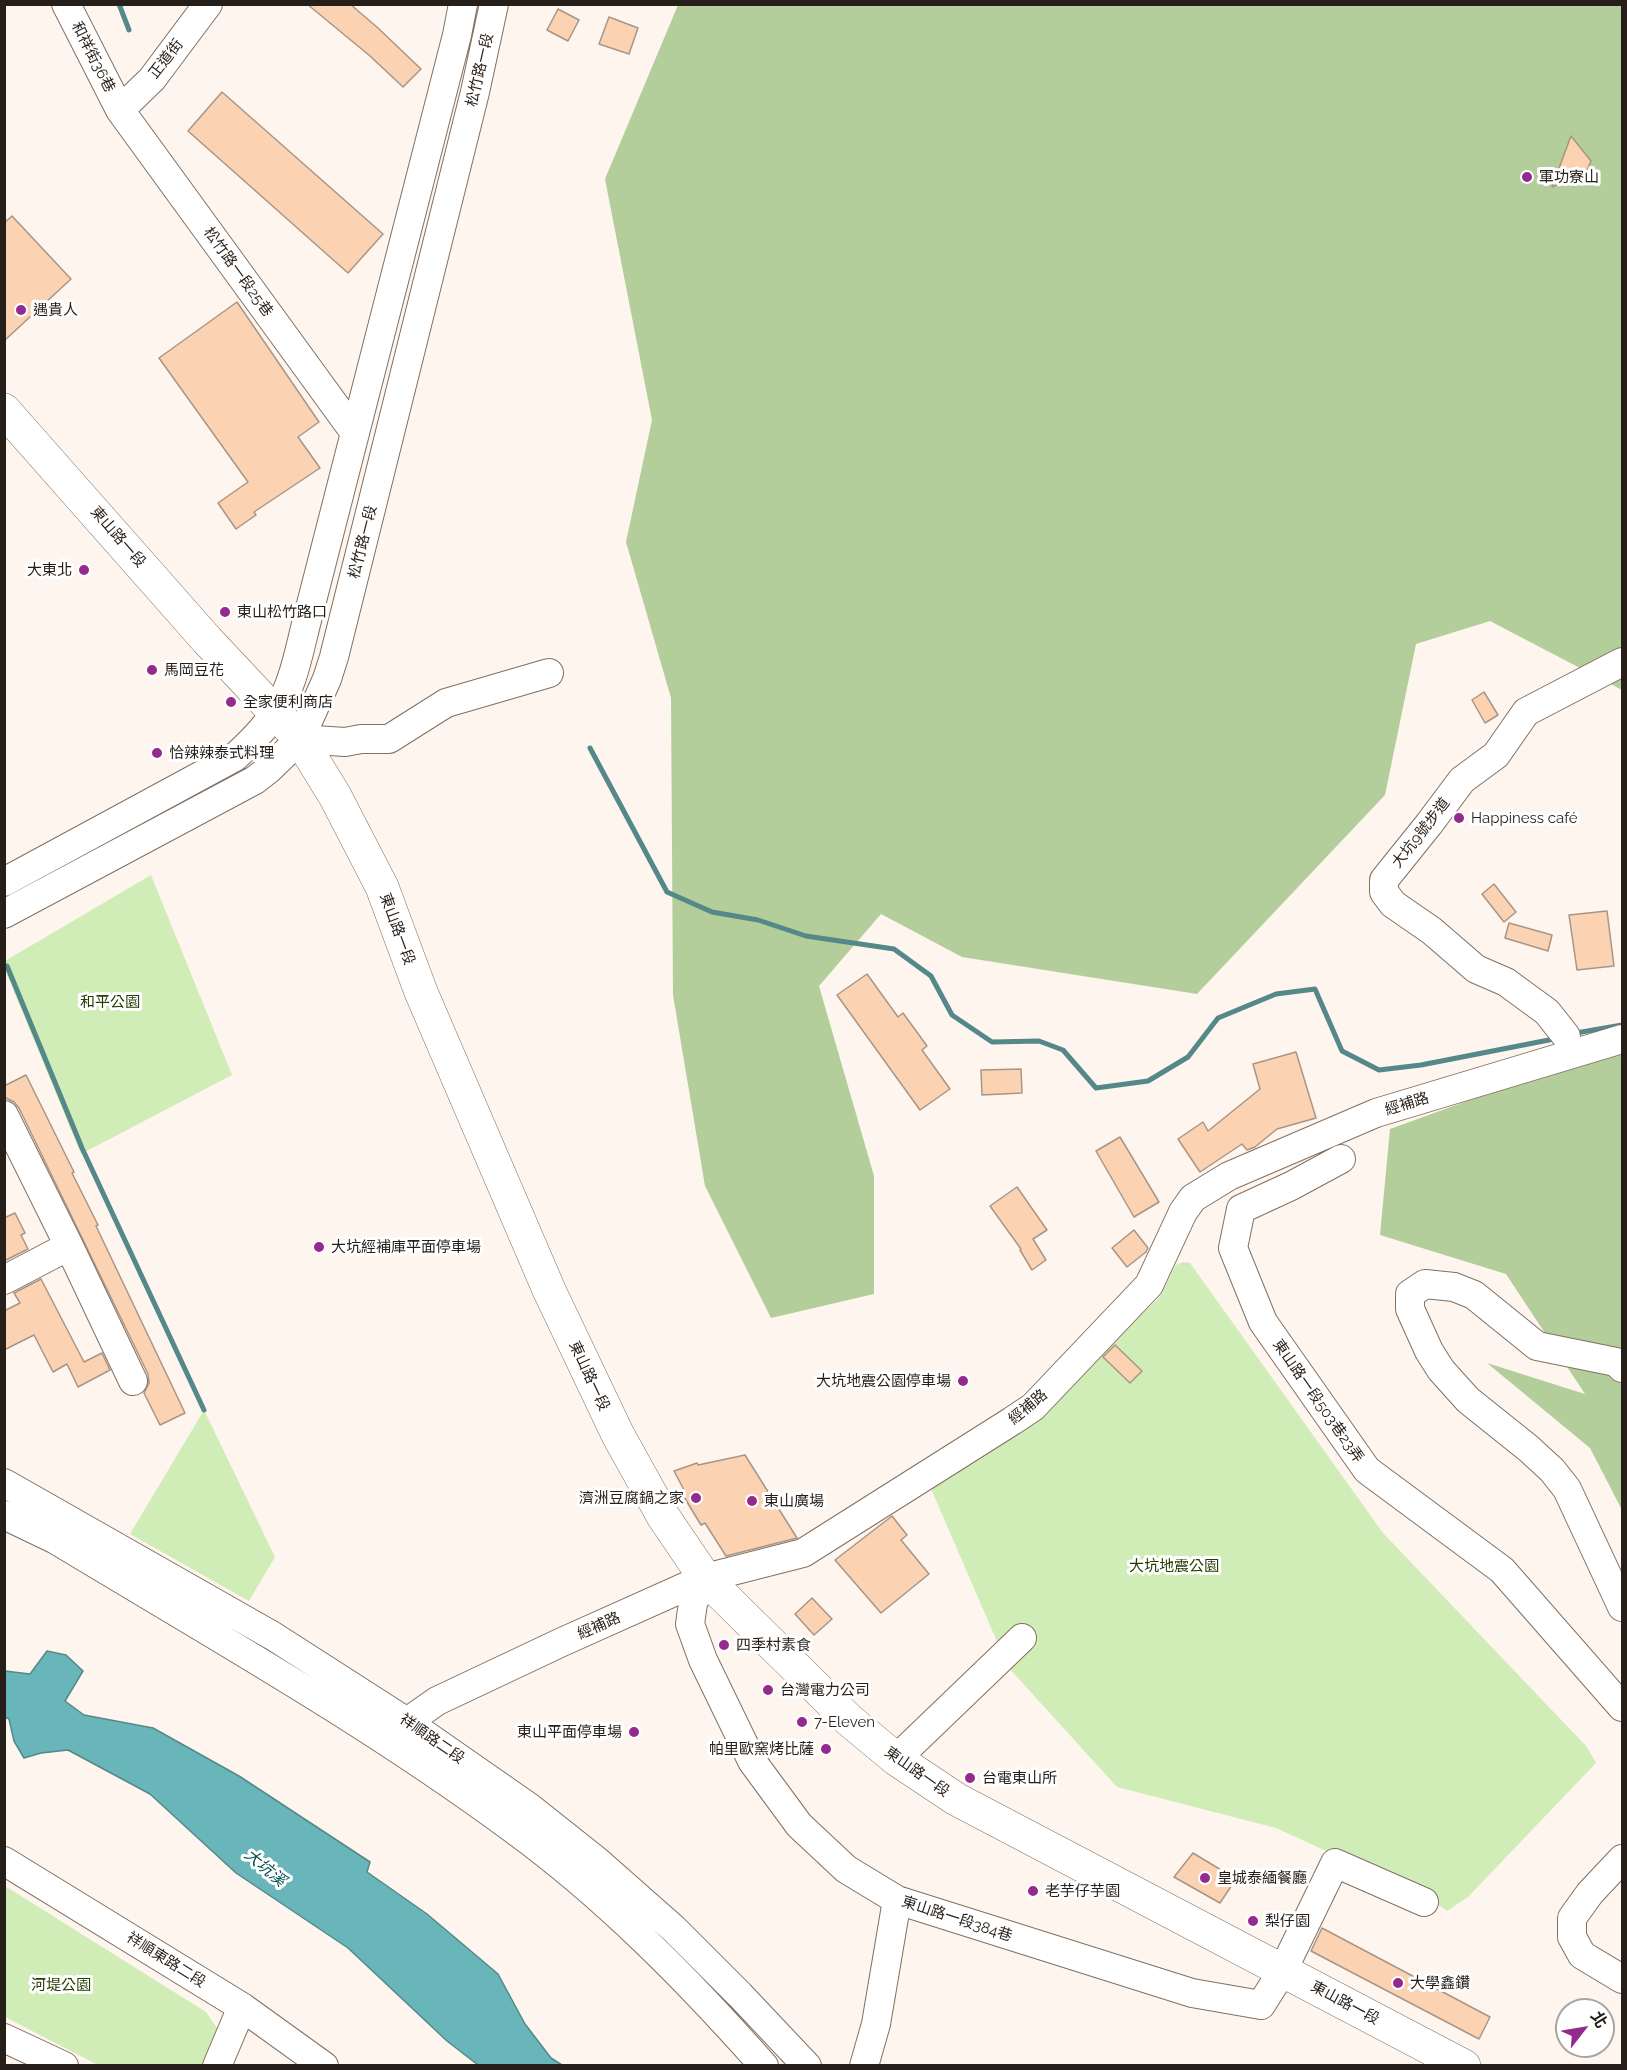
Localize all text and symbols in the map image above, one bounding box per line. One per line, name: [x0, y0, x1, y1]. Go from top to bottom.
street label: 和祥街36巷: [67, 19, 119, 95]
street label: 松竹路一段: [463, 31, 497, 109]
street label: 正道街: [145, 36, 187, 82]
place label: 軍功寮山: [1539, 168, 1599, 186]
marker: 軍功寮山: [1520, 170, 1534, 184]
street label: 松竹路一段25巷: [200, 224, 276, 320]
place label: 遇貴人: [33, 301, 78, 319]
marker: 遇貴人: [14, 303, 28, 317]
street label: 東山路一段: [87, 503, 149, 571]
street label: 松竹路一段: [345, 503, 381, 581]
place label: 大東北: [27, 561, 72, 579]
marker: 大東北: [77, 563, 91, 577]
place label: 東山松竹路口: [237, 603, 327, 621]
marker: 東山松竹路口: [218, 605, 232, 619]
place label: 馬岡豆花: [164, 661, 224, 679]
marker: 馬岡豆花: [145, 663, 159, 677]
place label: 全家便利商店: [243, 693, 333, 711]
marker: 全家便利商店: [224, 695, 238, 709]
place label: 恰辣辣泰式料理: [169, 744, 274, 762]
marker: 恰辣辣泰式料理: [150, 746, 164, 760]
street label: 大坑9號步道: [1388, 794, 1454, 872]
place label: Happiness café: [1471, 809, 1578, 827]
marker: Happiness café: [1452, 811, 1466, 825]
street label: 東山路一段: [376, 891, 418, 967]
park label: 和平公園: [80, 993, 140, 1011]
street label: 經補路: [1383, 1089, 1431, 1119]
place label: 大坑經補庫平面停車場: [331, 1238, 481, 1256]
marker: 大坑經補庫平面停車場: [312, 1240, 326, 1254]
street label: 東山路一段503巷23弄: [1269, 1336, 1367, 1466]
street label: 東山路一段: [565, 1338, 613, 1414]
place label: 大坑地震公園停車場: [816, 1372, 951, 1390]
marker: 大坑地震公園停車場: [956, 1374, 970, 1388]
street label: 經補路: [1005, 1386, 1051, 1428]
place label: 濟洲豆腐鍋之家: [579, 1489, 684, 1507]
marker: 濟洲豆腐鍋之家: [689, 1491, 703, 1505]
place label: 東山廣場: [764, 1492, 824, 1510]
marker: 東山廣場: [745, 1494, 759, 1508]
park label: 大坑地震公園: [1129, 1557, 1219, 1575]
street label: 經補路: [575, 1609, 623, 1643]
place label: 四季村素食: [736, 1636, 811, 1654]
marker: 四季村素食: [717, 1638, 731, 1652]
place label: 台灣電力公司: [780, 1681, 870, 1699]
marker: 台灣電力公司: [761, 1683, 775, 1697]
street label: 祥順路二段: [396, 1710, 468, 1768]
place label: 7-Eleven: [814, 1713, 875, 1731]
marker: 7-Eleven: [795, 1715, 809, 1729]
place label: 東山平面停車場: [517, 1723, 622, 1741]
marker: 東山平面停車場: [627, 1725, 641, 1739]
place label: 帕里歐窯烤比薩: [709, 1740, 814, 1758]
marker: 帕里歐窯烤比薩: [819, 1742, 833, 1756]
street label: 東山路一段: [881, 1743, 953, 1801]
place label: 台電東山所: [982, 1769, 1057, 1787]
marker: 台電東山所: [963, 1771, 977, 1785]
water label: 大坑溪: [240, 1845, 290, 1891]
place label: 皇城泰緬餐廳: [1217, 1869, 1307, 1887]
marker: 皇城泰緬餐廳: [1198, 1871, 1212, 1885]
place label: 老芋仔芋園: [1045, 1882, 1120, 1900]
marker: 老芋仔芋園: [1026, 1884, 1040, 1898]
street label: 東山路一段384巷: [899, 1893, 1015, 1945]
place label: 梨仔園: [1265, 1912, 1310, 1930]
marker: 梨仔園: [1246, 1914, 1260, 1928]
street label: 祥順東路二段: [123, 1929, 209, 1991]
place label: 大學鑫鑽: [1410, 1974, 1470, 1992]
park label: 河堤公園: [31, 1976, 91, 1994]
marker: 大學鑫鑽: [1391, 1976, 1405, 1990]
street label: 東山路一段: [1308, 1977, 1382, 2029]
north arrow: [1555, 1998, 1615, 2058]
text: 北: [1587, 2008, 1611, 2031]

